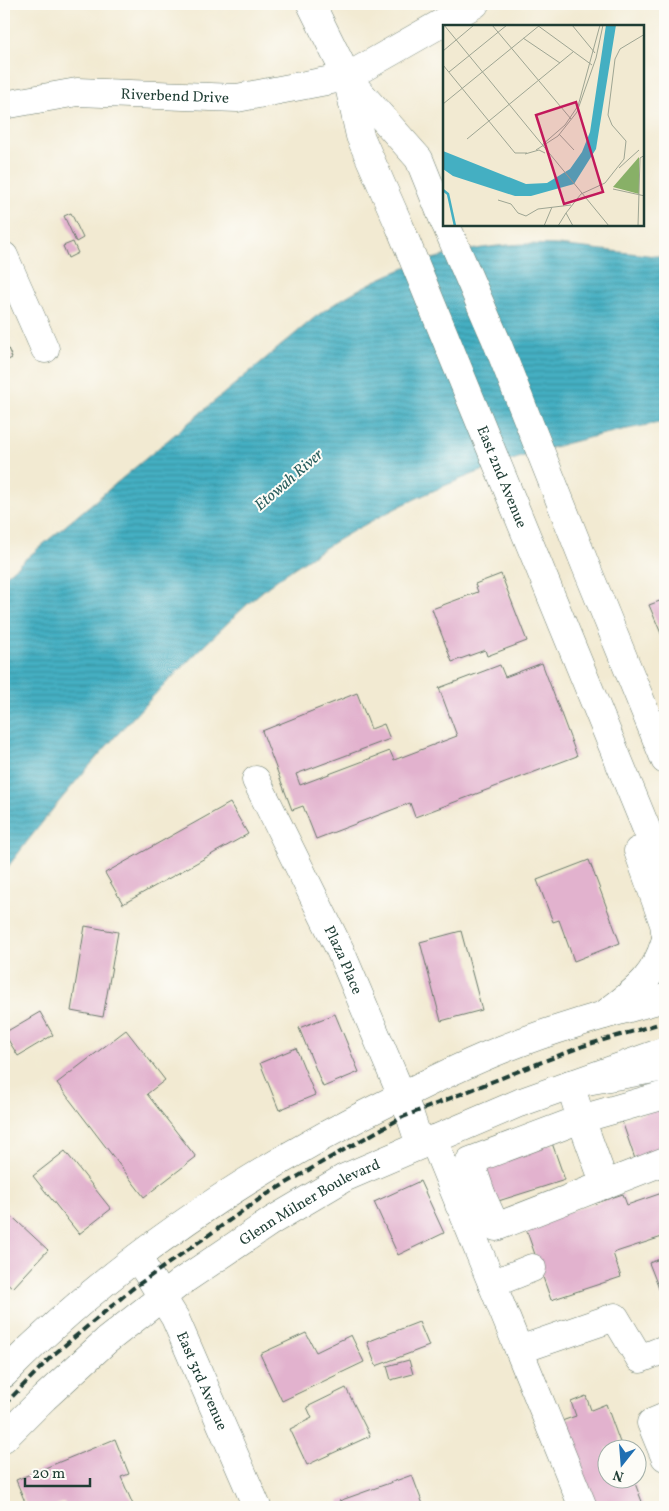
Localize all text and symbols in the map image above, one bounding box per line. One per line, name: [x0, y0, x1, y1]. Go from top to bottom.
inset map: [443, 25, 644, 226]
street label: Riverbend Drive: [120, 85, 229, 110]
street label: East 2nd Avenue: [471, 423, 531, 532]
water label: Etowah River: [250, 444, 329, 517]
street label: Plaza Place: [318, 922, 367, 998]
street label: Glenn Milner Boulevard: [236, 1155, 384, 1252]
street label: East 3rd Avenue: [170, 1329, 232, 1434]
north arrow: [596, 1438, 646, 1488]
scale bar: [25, 1456, 90, 1488]
text: 20 m: [32, 1464, 65, 1485]
text: N: [611, 1464, 626, 1486]

